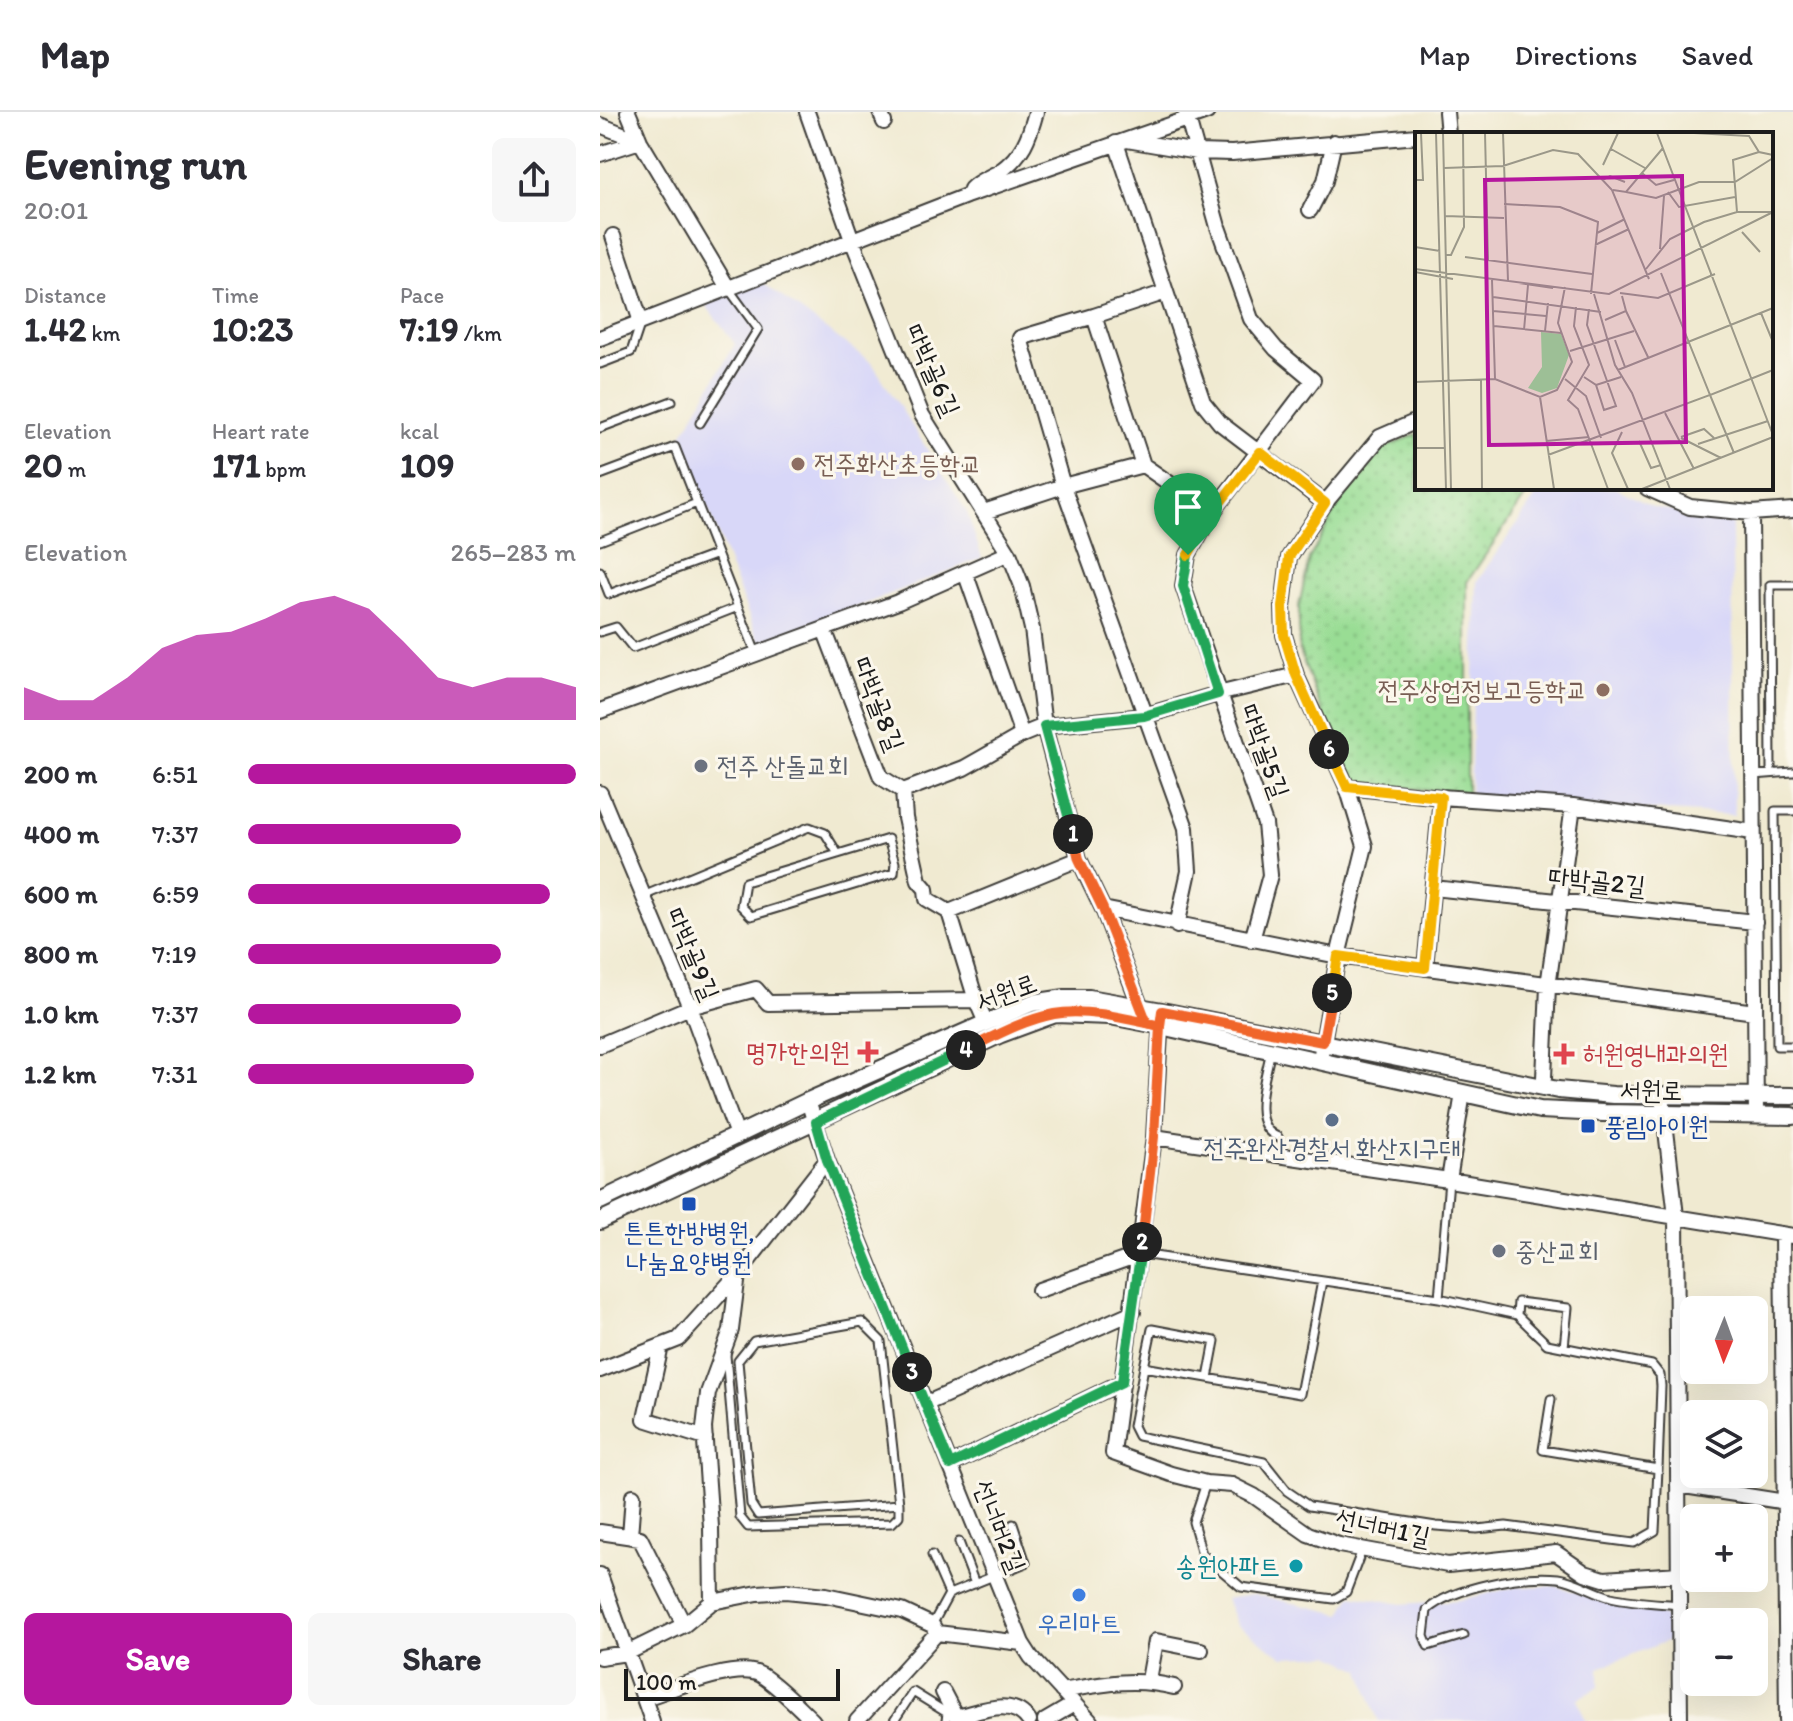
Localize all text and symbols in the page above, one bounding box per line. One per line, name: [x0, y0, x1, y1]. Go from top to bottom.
text: Map: [40, 32, 110, 78]
text: Map: [1419, 38, 1470, 72]
text: Directions: [1514, 38, 1638, 72]
text: Saved: [1682, 38, 1753, 72]
inset map: [1415, 132, 1773, 490]
text: Evening run: [24, 137, 247, 190]
button: share: [492, 138, 576, 222]
text: 20:01: [24, 194, 88, 226]
text: Distance: [24, 282, 106, 309]
text: Time: [212, 282, 259, 309]
text: Pace: [400, 282, 444, 309]
text: 1.42: [24, 309, 86, 350]
text: 10:23: [212, 309, 293, 350]
text: 7:19: [400, 309, 459, 350]
street label: 따박골6길: [899, 319, 967, 421]
text: km: [86, 320, 121, 347]
text: /km: [459, 320, 502, 347]
text: Elevation: [24, 418, 111, 445]
text: Heart rate: [212, 418, 309, 445]
text: kcal: [400, 418, 439, 445]
text: 20: [24, 445, 63, 486]
text: 171: [212, 445, 260, 486]
text: 109: [400, 445, 455, 486]
place label: 전주화산초등학교: [814, 448, 981, 480]
marker: 전주화산초등학교: [789, 455, 807, 473]
text: m: [63, 456, 86, 483]
text: bpm: [260, 456, 306, 483]
pin: [1154, 473, 1222, 555]
icon: arrive: [1166, 485, 1210, 529]
text: Elevation: [24, 536, 127, 568]
text: 265–283 m: [451, 536, 576, 568]
street label: 따박골8길: [847, 653, 912, 756]
place label: 전주상업정보고등학교: [1378, 674, 1587, 706]
marker: 전주상업정보고등학교: [1594, 681, 1612, 699]
street label: 따박골5길: [1233, 700, 1297, 802]
pin: 6: [1309, 729, 1349, 769]
text: 6: [1323, 735, 1335, 762]
place label: 전주 산돌교회: [717, 750, 848, 782]
marker: 전주 산돌교회: [692, 757, 710, 775]
text: 200 m: [24, 758, 97, 790]
text: 6:51: [152, 758, 198, 790]
pin: 1: [1053, 814, 1093, 854]
text: 400 m: [24, 818, 99, 850]
text: 7:37: [152, 818, 198, 850]
text: 1: [1068, 820, 1078, 847]
street label: 따박골2길: [1547, 860, 1647, 902]
text: 600 m: [24, 878, 98, 910]
text: 6:59: [152, 878, 199, 910]
street label: 따박골9길: [659, 903, 727, 1005]
text: 800 m: [24, 938, 98, 970]
text: 7:19: [152, 938, 197, 970]
street label: 서원로: [971, 966, 1041, 1018]
pin: 5: [1312, 973, 1352, 1013]
text: 5: [1326, 979, 1338, 1006]
text: 1.0 km: [24, 998, 99, 1030]
text: 7:37: [152, 998, 198, 1030]
pin: 4: [946, 1030, 986, 1070]
place label: 명가한의원: [745, 1036, 850, 1068]
text: 4: [959, 1036, 973, 1063]
place label: 허원영내과의원: [1582, 1038, 1728, 1070]
marker: 명가한의원: [857, 1041, 879, 1063]
marker: 허원영내과의원: [1553, 1043, 1575, 1065]
text: 1.2 km: [24, 1058, 96, 1090]
text: 7:31: [152, 1058, 198, 1090]
street label: 서원로: [1619, 1073, 1683, 1107]
place label: 풍림아이원: [1604, 1110, 1709, 1142]
marker: 전주완산경찰서 화산지구대: [1323, 1111, 1341, 1129]
marker: 풍림아이원: [1579, 1117, 1597, 1135]
place label: 전주완산경찰서 화산지구대: [1204, 1132, 1460, 1164]
marker: 튼튼한방병원, 나눔요양병원: [680, 1195, 698, 1213]
place label: 튼튼한방병원, 나눔요양병원: [623, 1216, 755, 1278]
pin: 2: [1122, 1222, 1162, 1262]
text: 2: [1136, 1228, 1148, 1255]
place label: 중산교회: [1515, 1235, 1599, 1267]
marker: 중산교회: [1490, 1242, 1508, 1260]
north arrow: [1680, 1296, 1768, 1384]
map controls: [1680, 1296, 1768, 1696]
pin: 3: [892, 1352, 932, 1392]
text: 3: [906, 1358, 918, 1385]
button: layers: [1680, 1400, 1768, 1488]
street label: 선너머2길: [967, 1475, 1033, 1577]
street label: 선너머1길: [1333, 1501, 1433, 1553]
button: +: [1680, 1504, 1768, 1592]
place label: 송원아파트: [1175, 1550, 1280, 1582]
marker: 송원아파트: [1287, 1557, 1305, 1575]
marker: 우리마트: [1070, 1586, 1088, 1604]
place label: 우리마트: [1037, 1607, 1121, 1639]
button: −: [1680, 1608, 1768, 1696]
button: Save: [24, 1613, 292, 1705]
button: Share: [308, 1613, 576, 1705]
scale bar: [624, 1665, 840, 1701]
text: 100 m: [636, 1669, 697, 1696]

